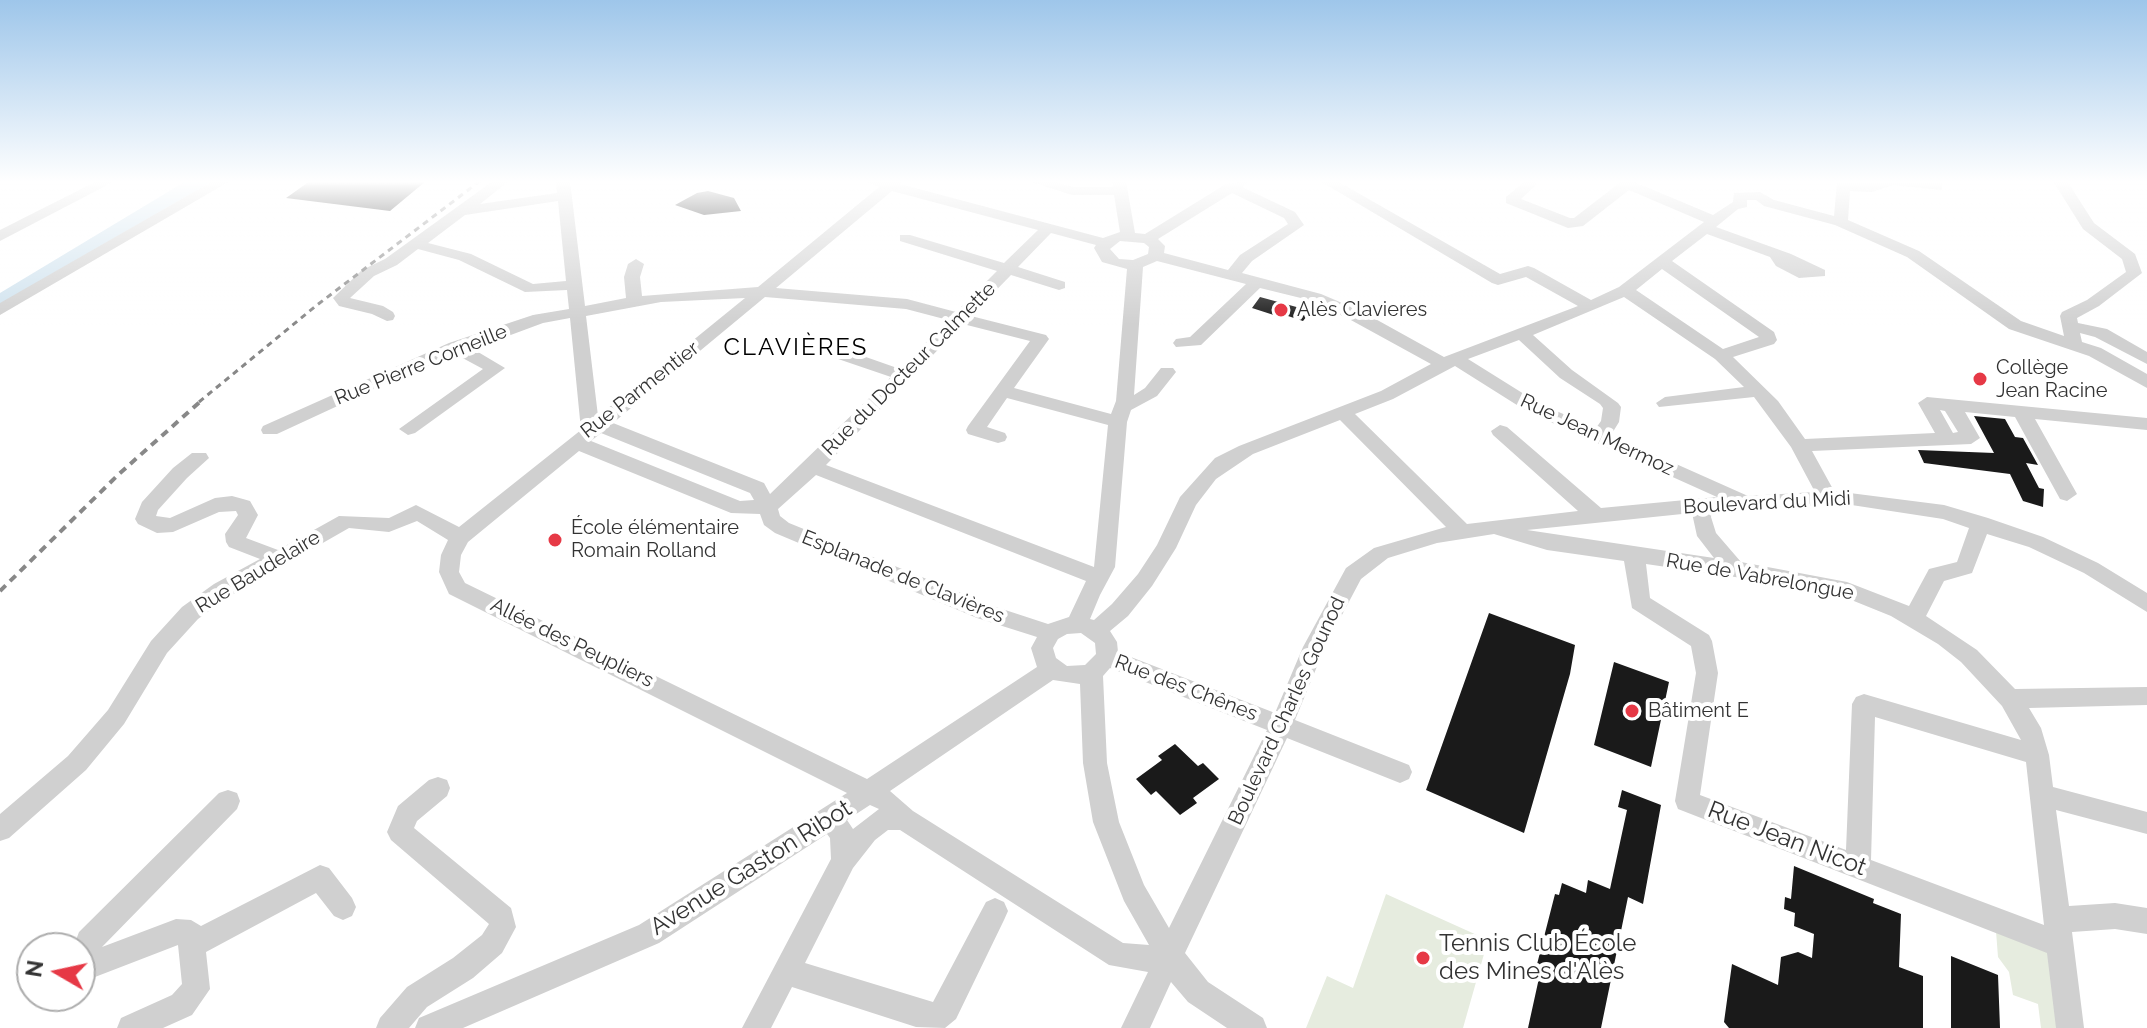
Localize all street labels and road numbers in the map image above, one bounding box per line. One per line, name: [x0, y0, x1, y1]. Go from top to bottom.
street label: Rue du Docteur Calmette: [817, 277, 1001, 461]
street label: Rue Pierre Corneille: [331, 319, 511, 411]
street label: Rue Parmentier: [576, 336, 704, 444]
street label: Rue Jean Mermoz: [1516, 389, 1678, 481]
street label: Boulevard du Midi: [1683, 487, 1851, 519]
street label: Rue Baudelaire: [191, 525, 325, 619]
street label: Esplanade de Clavières: [798, 525, 1008, 629]
street label: Rue de Vabrelongue: [1664, 549, 1856, 605]
street label: Allée des Peupliers: [487, 593, 657, 693]
street label: Boulevard Charles Gounod: [1224, 593, 1350, 829]
street label: Rue des Chênes: [1111, 650, 1261, 726]
street label: Avenue Gaston Ribot: [645, 794, 857, 942]
street label: Rue Jean Nicot: [1704, 796, 1870, 882]

